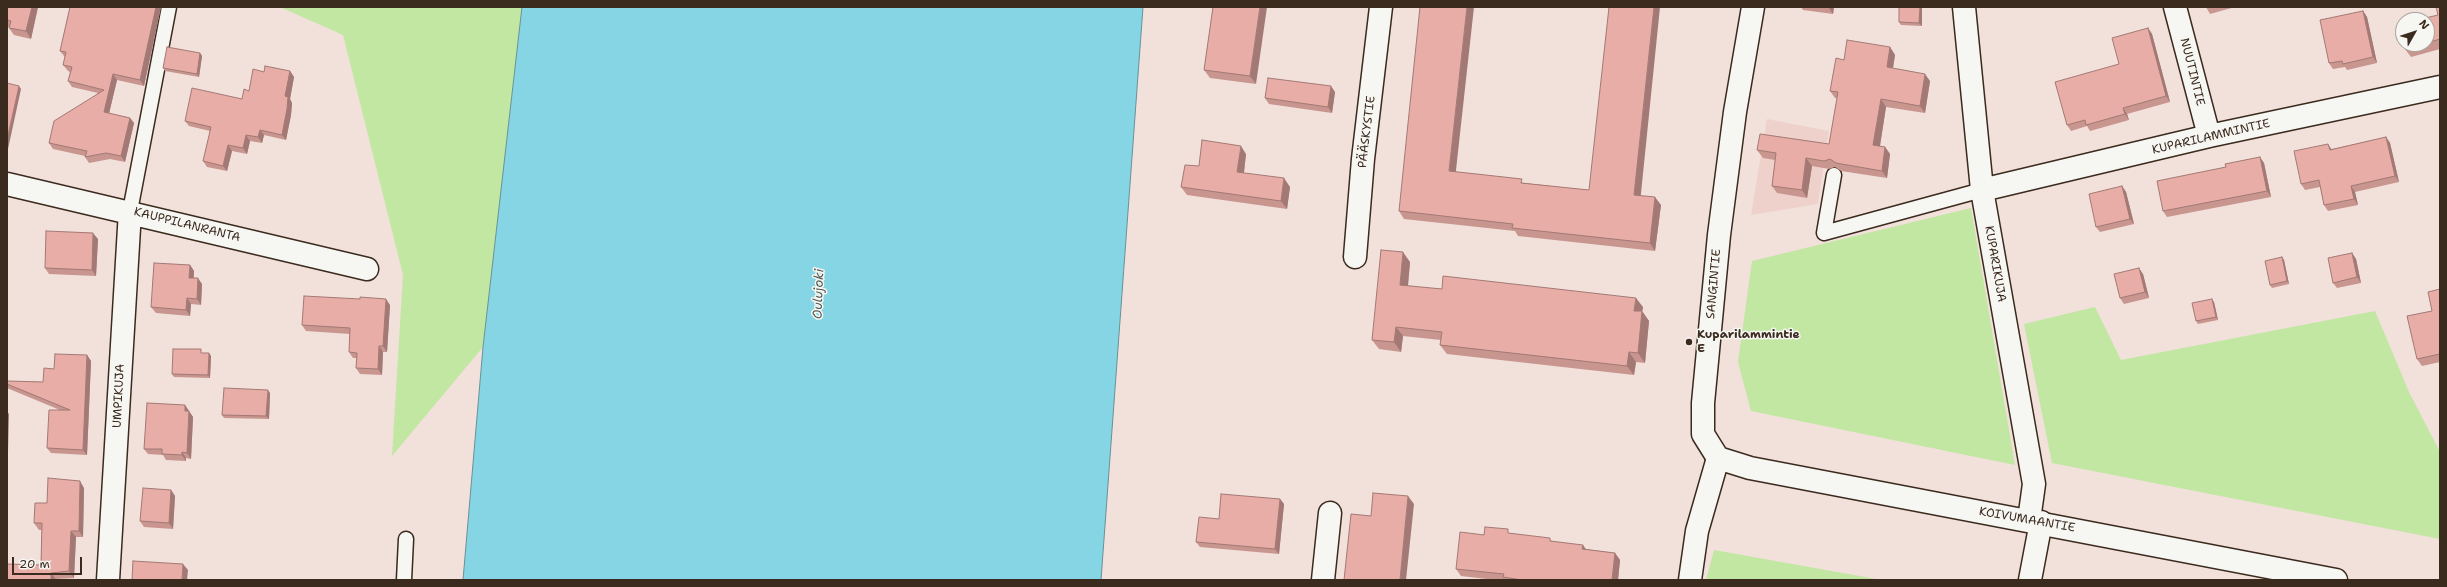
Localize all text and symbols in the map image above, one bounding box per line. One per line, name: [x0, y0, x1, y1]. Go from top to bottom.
north arrow: [2395, 12, 2435, 52]
text: N: [2415, 17, 2433, 33]
street label: NUUTINTIE: [2177, 37, 2207, 107]
street label: PÄÄSKYSTIE: [1355, 95, 1379, 169]
street label: KUPARILAMMINTIE: [2151, 116, 2271, 158]
street label: KAUPPILANRANTA: [132, 205, 242, 245]
street label: KUPARIKUJA: [1981, 225, 2009, 303]
street label: SANGINTIE: [1704, 248, 1724, 320]
water label: Oulujoki: [810, 268, 828, 320]
place label: Kuparilammintie E: [1697, 328, 1800, 356]
marker: Kuparilammintie E: [1684, 337, 1694, 347]
street label: UMPIKUJA: [110, 364, 128, 428]
street label: KOIVUMAANTIE: [1978, 504, 2076, 536]
scale bar: [14, 549, 84, 575]
text: 20 m: [19, 556, 50, 572]

